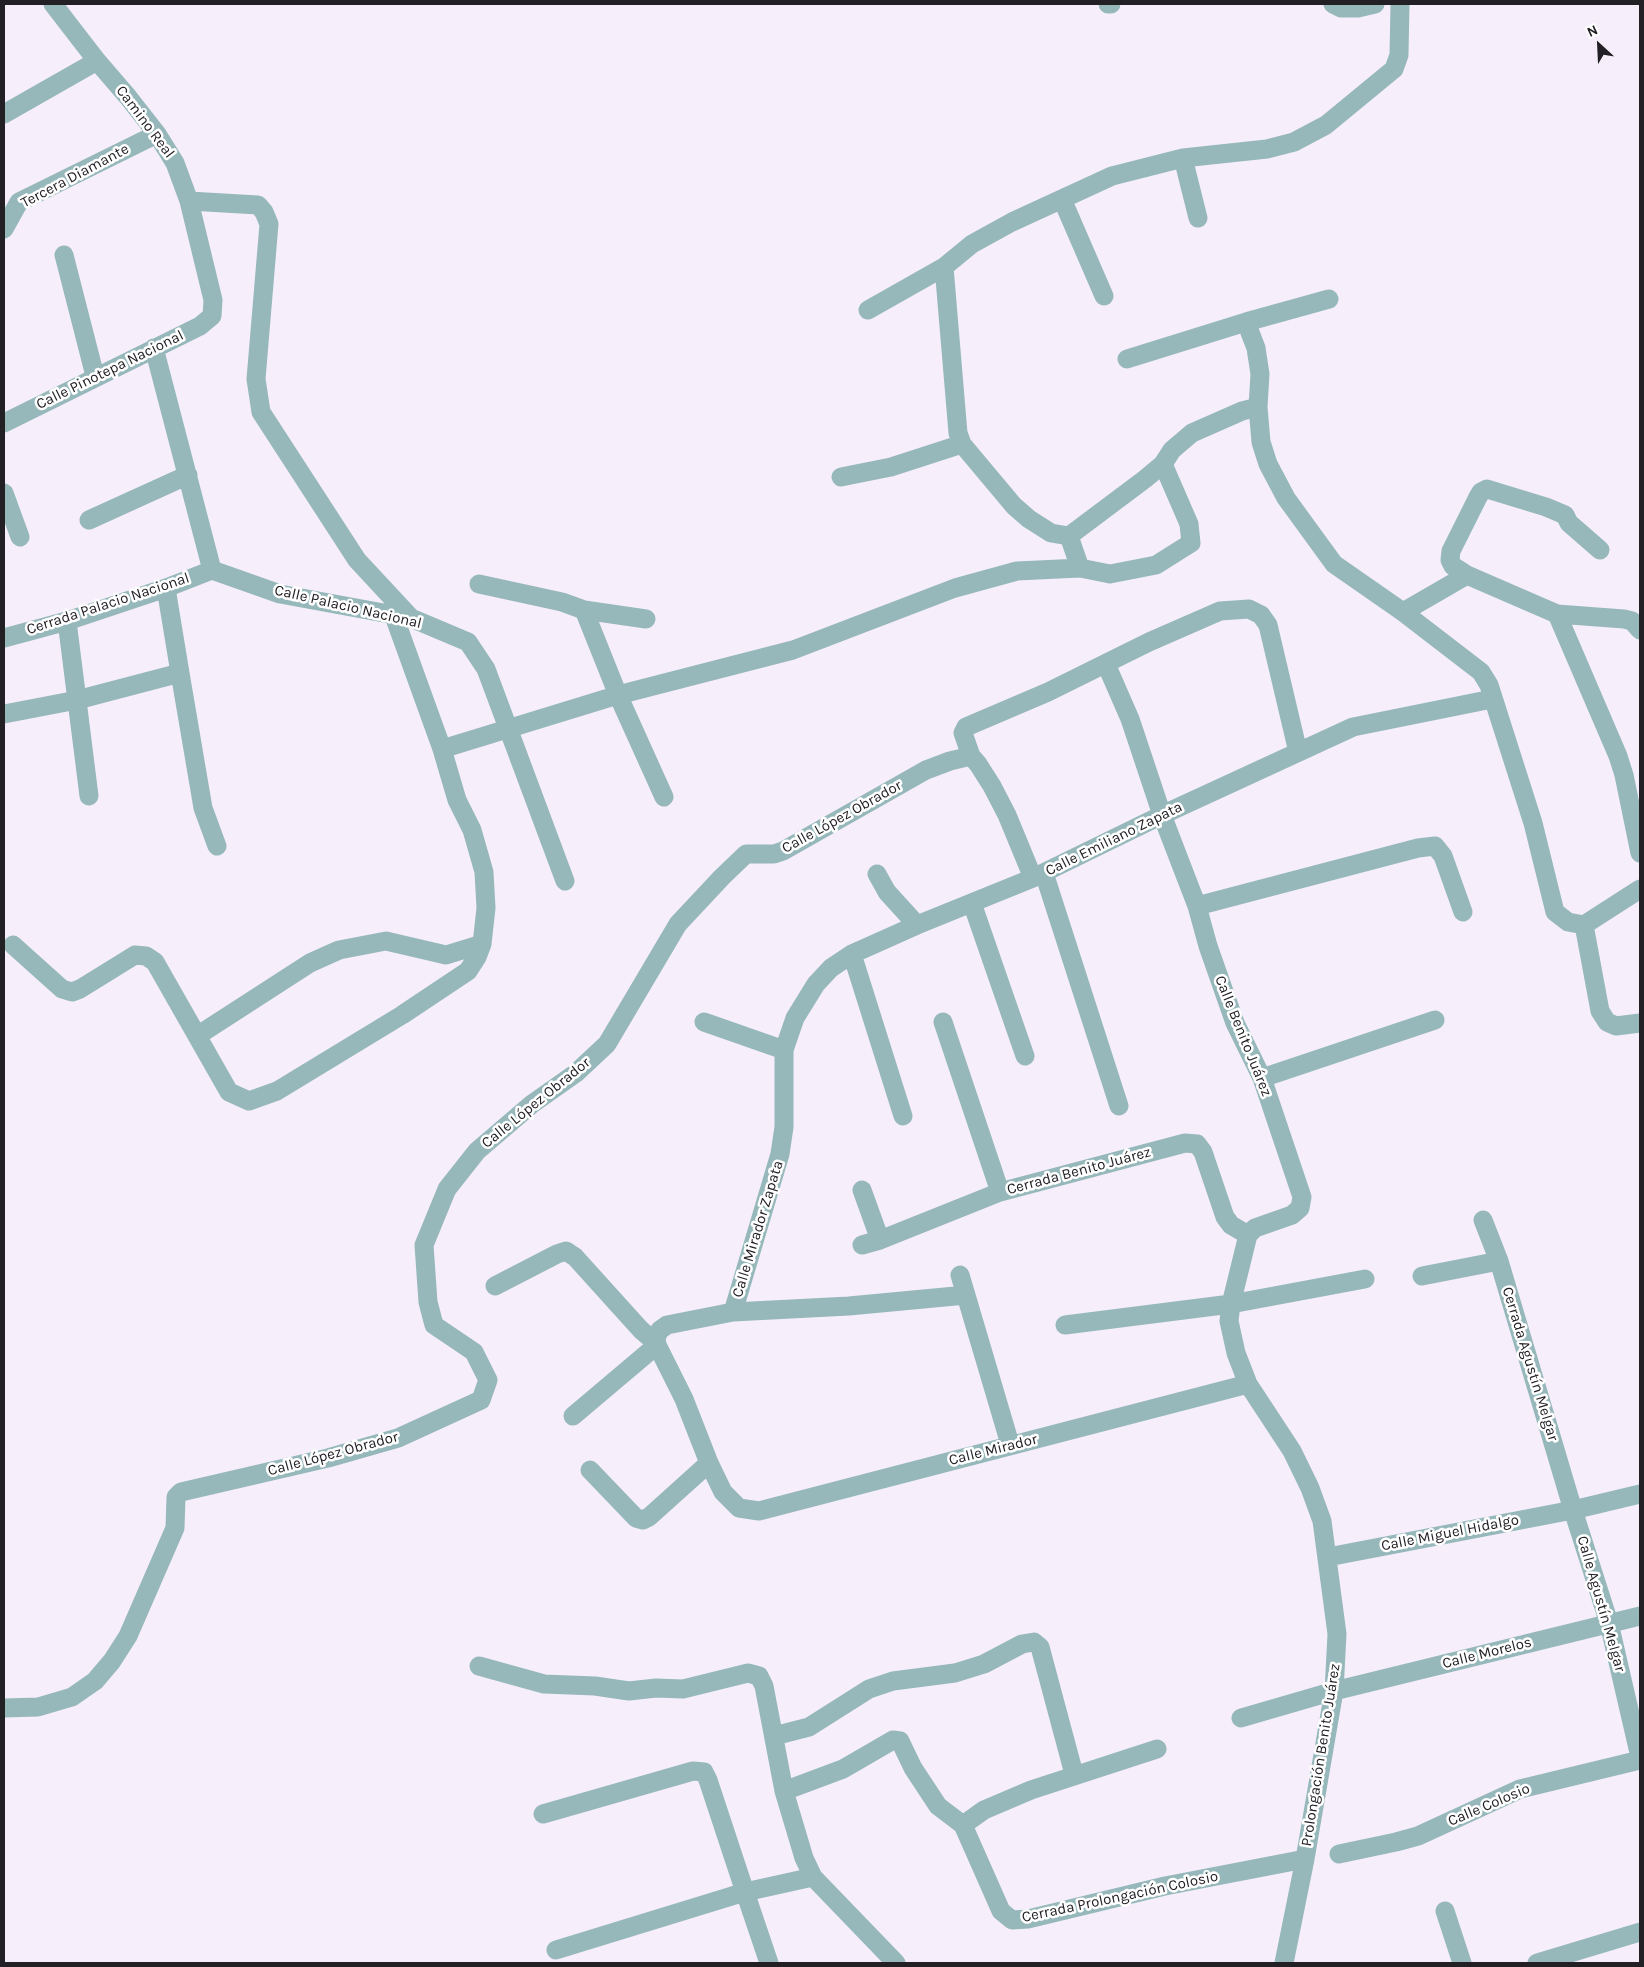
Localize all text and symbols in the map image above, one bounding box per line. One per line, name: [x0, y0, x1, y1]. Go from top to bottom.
north arrow: [1574, 20, 1624, 70]
text: N: [1584, 21, 1601, 41]
street label: Camino Real: [112, 82, 178, 162]
street label: Tercera Diamante: [18, 140, 132, 212]
street label: Calle Pinotepa Nacional: [33, 327, 187, 413]
street label: Cerrada Palacio Nacional: [24, 569, 192, 639]
street label: Calle Palacio Nacional: [273, 581, 423, 633]
street label: Calle López Obrador: [779, 777, 905, 857]
street label: Calle Emiliano Zapata: [1043, 798, 1185, 880]
street label: Calle Benito Juárez: [1211, 973, 1275, 1099]
street label: Calle López Obrador: [478, 1054, 594, 1152]
street label: Cerrada Benito Juárez: [1005, 1143, 1153, 1199]
street label: Calle Mirador Zapata: [729, 1158, 787, 1300]
street label: Cerrada Agustín Melgar: [1498, 1285, 1562, 1443]
street label: Calle López Obrador: [266, 1428, 400, 1480]
street label: Calle Mirador: [947, 1430, 1039, 1470]
street label: Calle Miguel Hidalgo: [1380, 1511, 1520, 1555]
street label: Calle Agustín Melgar: [1573, 1534, 1629, 1674]
street label: Calle Morelos: [1440, 1633, 1534, 1673]
street label: Prolongación Benito Juárez: [1298, 1662, 1344, 1848]
street label: Calle Colosio: [1445, 1780, 1533, 1830]
street label: Cerrada Prolongación Colosio: [1020, 1867, 1220, 1927]

